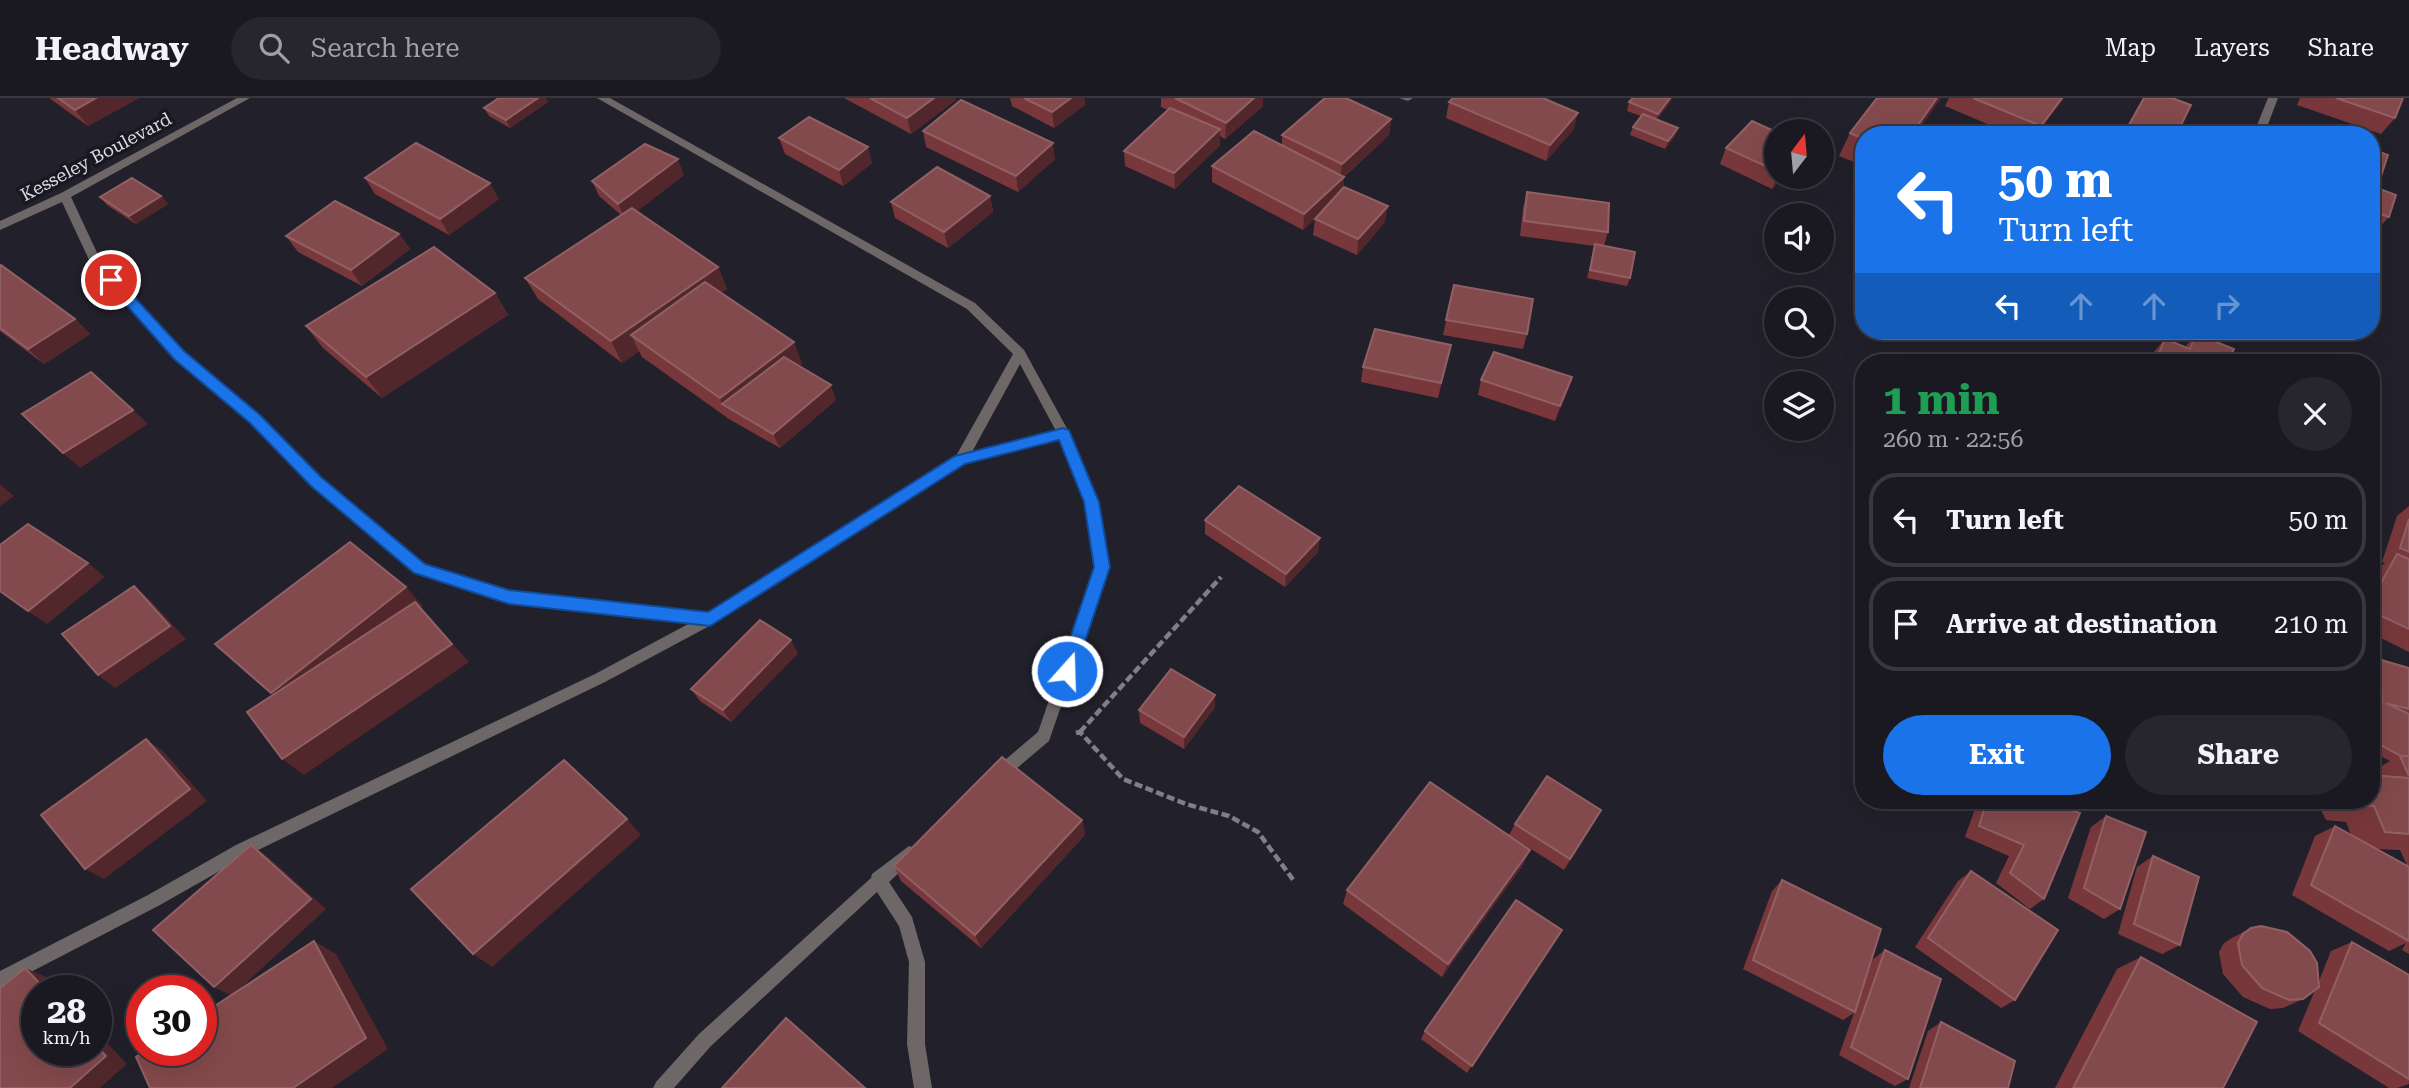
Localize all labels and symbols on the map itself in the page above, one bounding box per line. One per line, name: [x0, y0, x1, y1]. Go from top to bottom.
street label: Kesseley Boulevard: [17, 108, 175, 205]
north arrow: [1764, 119, 1834, 189]
pin: [81, 250, 141, 310]
position arrow: [1030, 634, 1104, 708]
speed limit sign: 30: [126, 975, 217, 1066]

